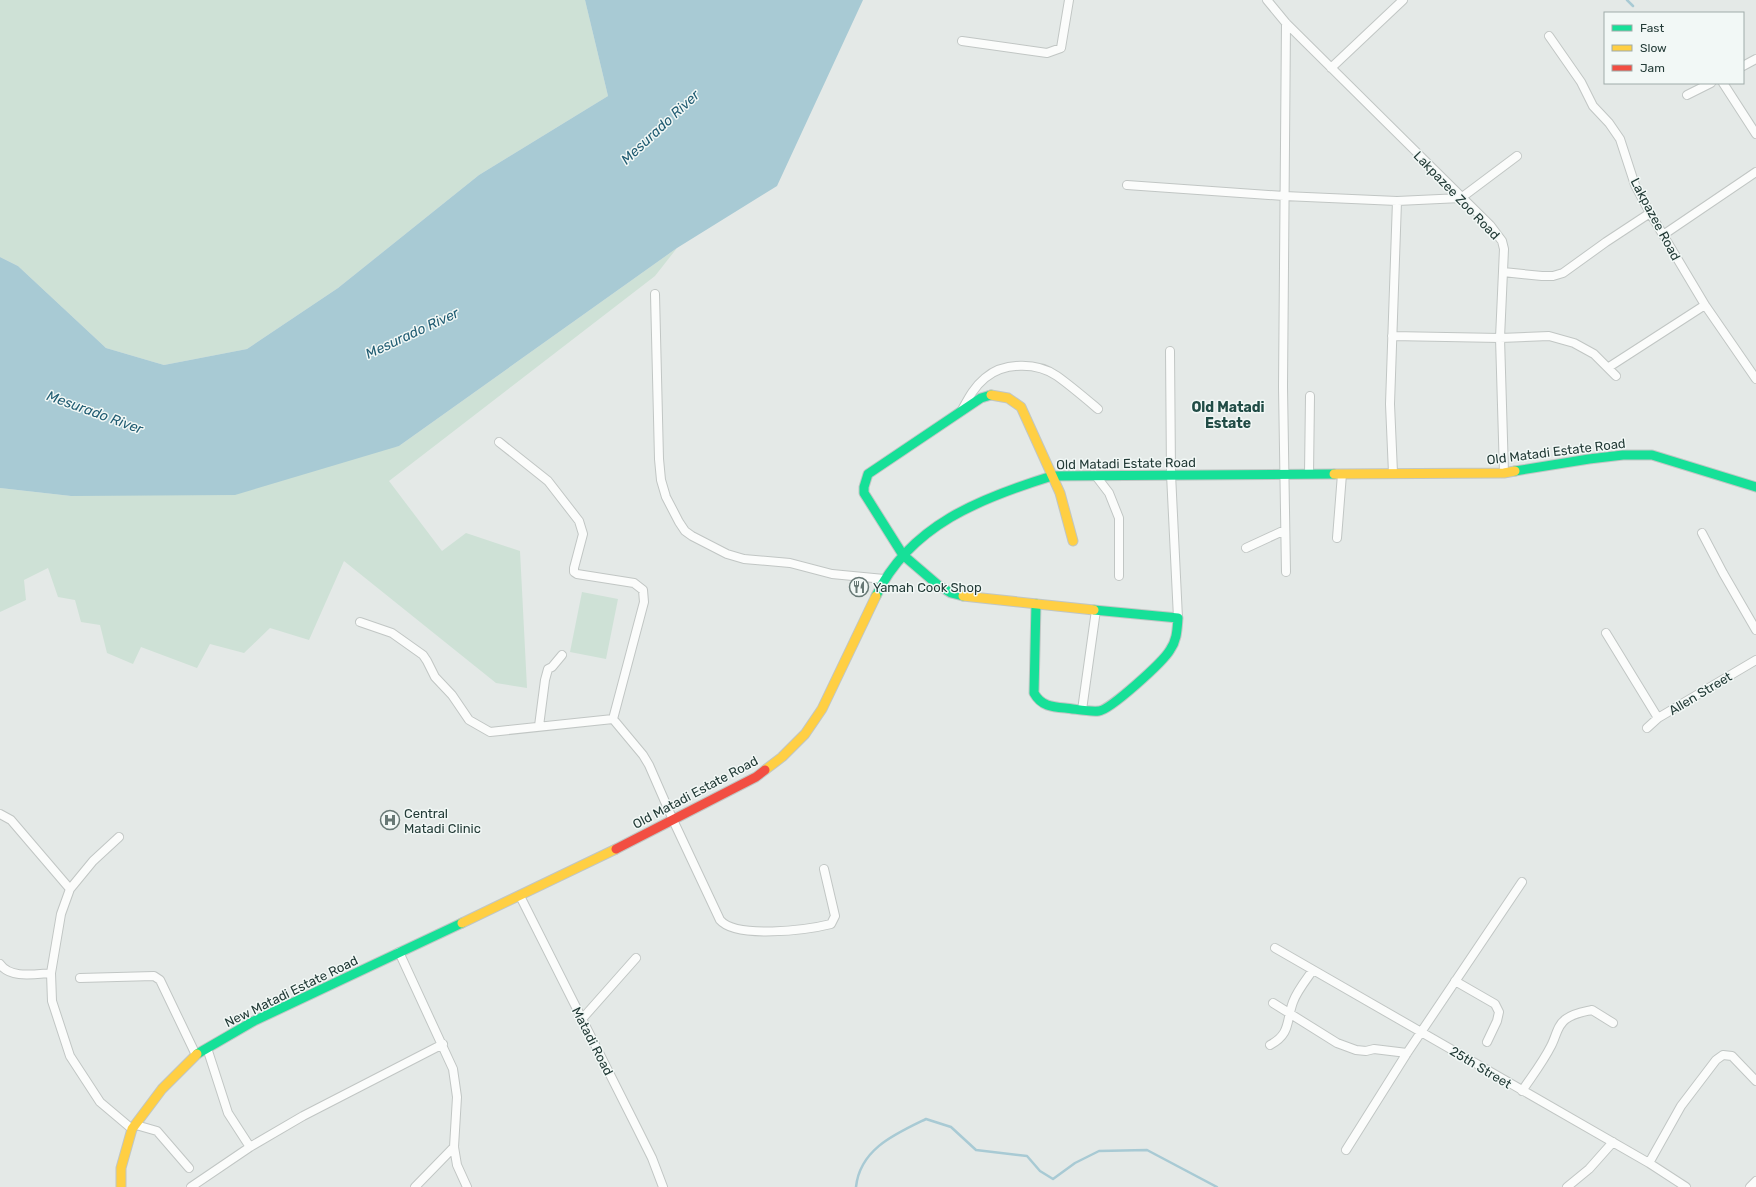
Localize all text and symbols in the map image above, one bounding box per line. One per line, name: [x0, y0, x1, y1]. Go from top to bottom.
legend: [1604, 12, 1744, 84]
text: Fast: [1640, 21, 1664, 35]
text: Slow: [1640, 41, 1667, 55]
text: Jam: [1640, 61, 1665, 75]
water label: Mesurado River: [618, 86, 704, 168]
street label: Lakpazee Zoo Road: [1411, 148, 1503, 243]
street label: Lakpazee Road: [1628, 175, 1684, 263]
water label: Mesurado River: [363, 304, 462, 363]
water label: Mesurado River: [44, 387, 146, 438]
district label: Old Matadi Estate: [1191, 399, 1265, 432]
street label: Old Matadi Estate Road: [1486, 436, 1626, 467]
street label: Old Matadi Estate Road: [1056, 455, 1196, 472]
restaurant icon: Yamah Cook Shop: [848, 576, 870, 598]
place label: Yamah Cook Shop: [873, 580, 982, 595]
street label: Allen Street: [1666, 669, 1735, 718]
street label: Old Matadi Estate Road: [630, 753, 760, 832]
place label: Central Matadi Clinic: [404, 806, 481, 836]
hospital icon: Central Matadi Clinic: [379, 809, 401, 831]
street label: New Matadi Estate Road: [222, 953, 360, 1030]
street label: Matadi Road: [569, 1005, 616, 1078]
street label: 25th Street: [1447, 1043, 1514, 1092]

